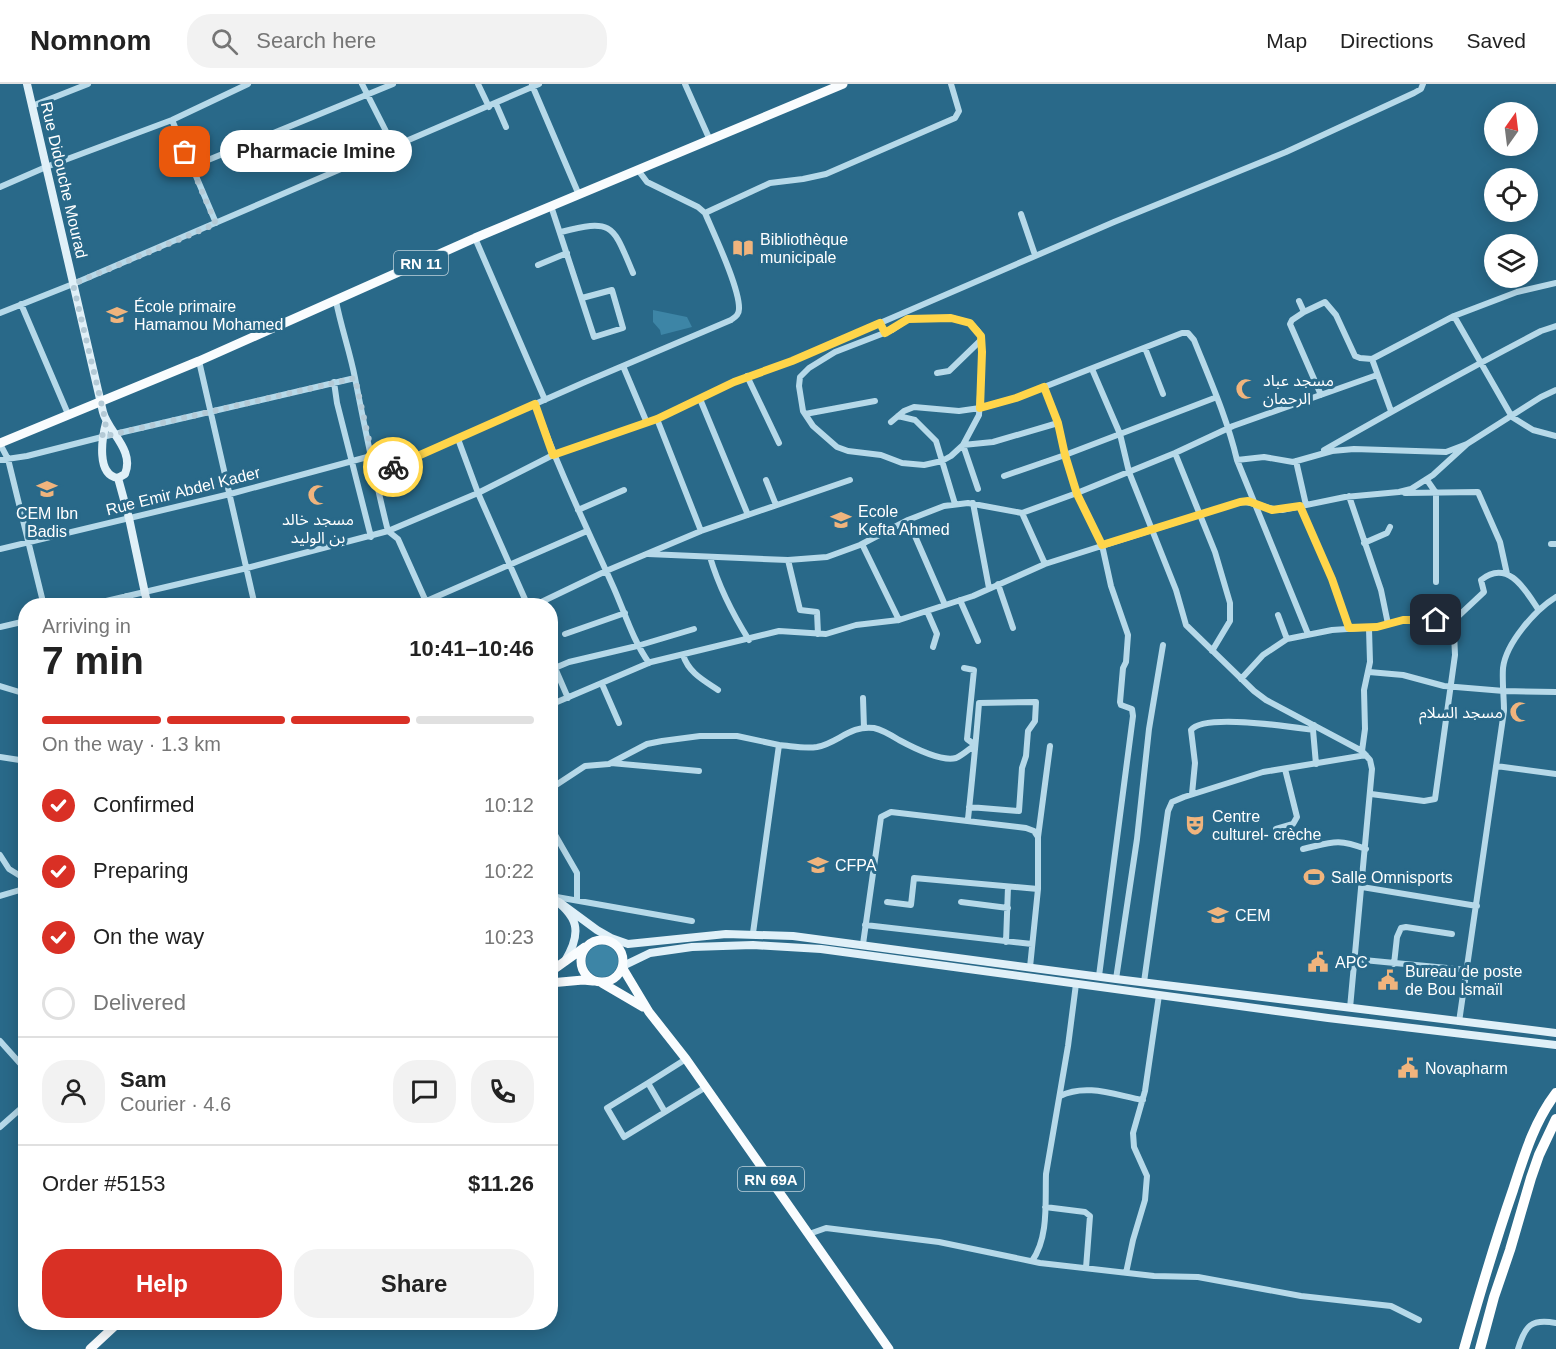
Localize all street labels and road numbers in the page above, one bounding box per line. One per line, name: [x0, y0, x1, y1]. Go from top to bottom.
street label: Rue Didouche Mourad: [38, 100, 90, 260]
road number: RN 11: [394, 251, 448, 275]
street label: Rue Emir Abdel Kader: [104, 463, 263, 518]
road number: RN 69A: [738, 1167, 804, 1191]

